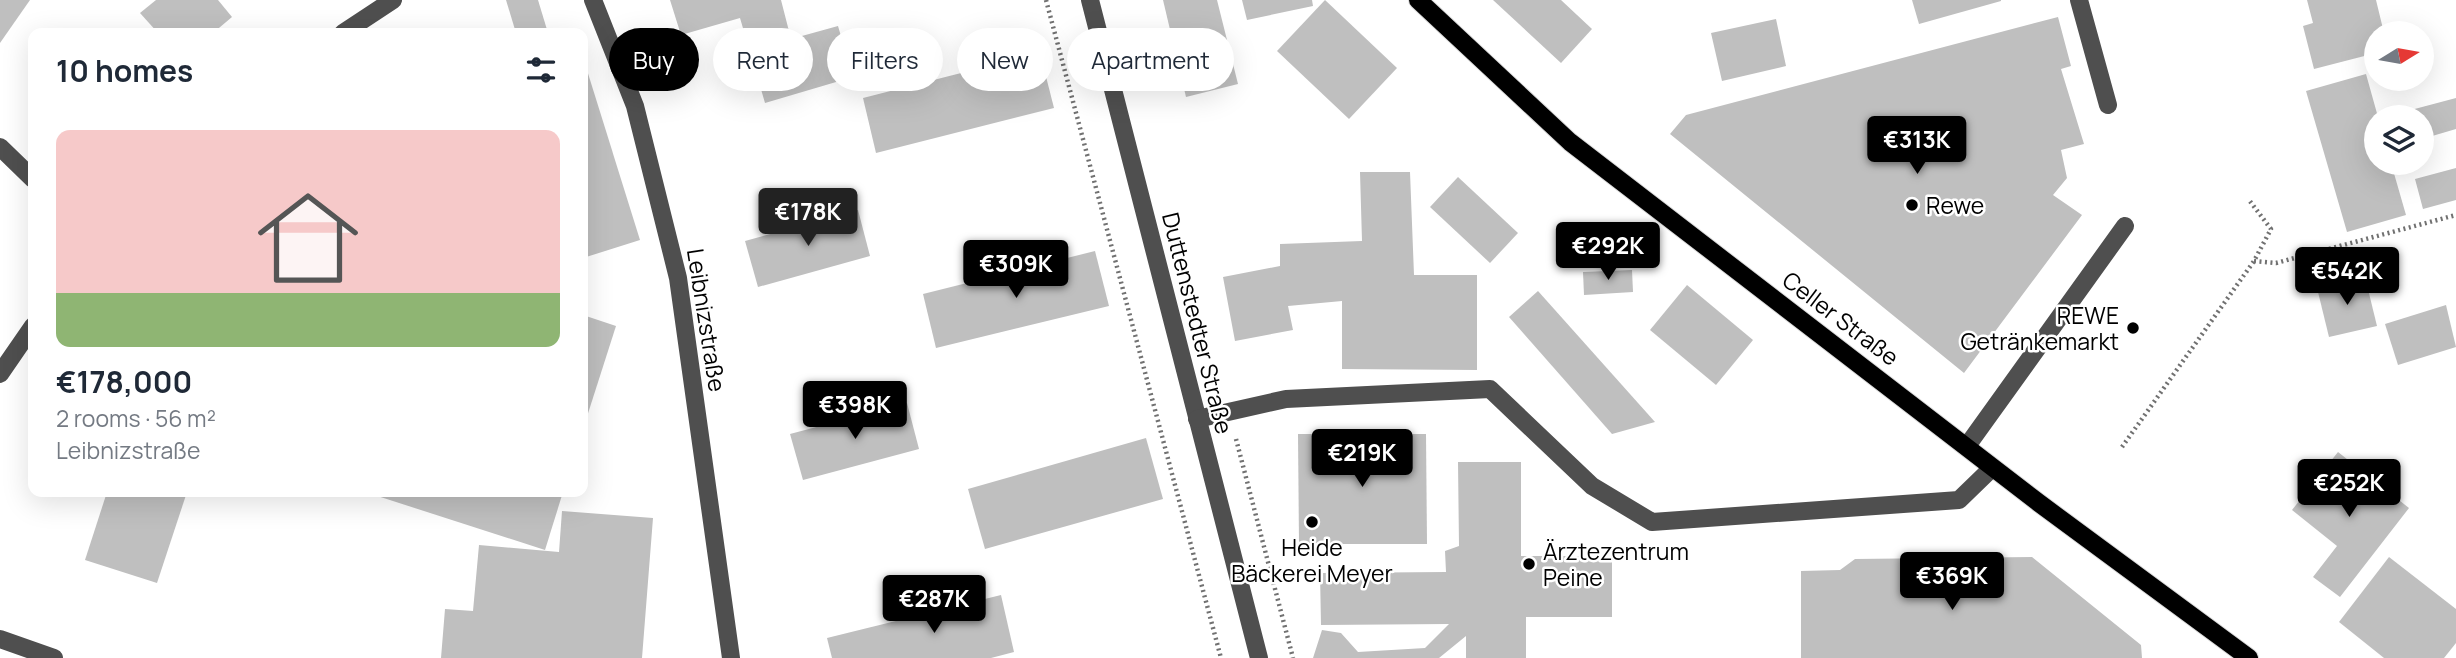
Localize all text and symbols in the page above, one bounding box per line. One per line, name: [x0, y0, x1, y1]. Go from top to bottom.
north arrow: [2364, 21, 2434, 91]
map controls: [2364, 21, 2434, 175]
chip: Buy: [609, 28, 699, 91]
chip: Rent: [713, 28, 813, 91]
chip: Filters: [827, 28, 943, 91]
chip: New: [957, 28, 1053, 91]
chip: Apartment: [1067, 28, 1234, 91]
text: 10 homes: [56, 50, 193, 91]
icon: filters: [522, 51, 560, 89]
button: layers: [2364, 105, 2434, 175]
pin: €313K: [1868, 116, 1966, 176]
text: €313K: [1883, 123, 1951, 155]
icon: home: [245, 175, 371, 301]
pin: €178K: [759, 188, 857, 248]
place label: Rewe: [1926, 189, 1984, 221]
text: €178K: [774, 195, 842, 227]
marker: Rewe: [1904, 197, 1920, 213]
street label: Duttenstedter Straße: [1155, 209, 1241, 437]
pin: €292K: [1559, 222, 1657, 282]
text: €292K: [1572, 229, 1644, 261]
pin: €309K: [967, 240, 1065, 300]
street label: Leibnizstraße: [680, 246, 734, 394]
text: €309K: [979, 247, 1053, 279]
pin: €542K: [2298, 247, 2396, 307]
text: €542K: [2311, 254, 2383, 286]
street label: Celler Straße: [1776, 264, 1906, 372]
place label: REWE Getränkemarkt: [1960, 299, 2119, 357]
marker: REWE Getränkemarkt: [2125, 320, 2141, 336]
text: €178,000: [56, 361, 192, 402]
pin: €398K: [806, 382, 904, 441]
text: €398K: [819, 388, 891, 420]
text: 2 rooms · 56 m²: [56, 402, 216, 434]
pin: €219K: [1313, 430, 1411, 489]
text: Leibnizstraße: [56, 434, 201, 466]
text: €219K: [1328, 436, 1396, 468]
pin: €252K: [2300, 460, 2398, 519]
text: €252K: [2314, 466, 2384, 498]
marker: Heide Bäckerei Meyer: [1304, 514, 1320, 530]
place label: Heide Bäckerei Meyer: [1231, 531, 1393, 589]
place label: Ärztezentrum Peine: [1543, 535, 1689, 593]
pin: €369K: [1903, 552, 2001, 612]
marker: Ärztezentrum Peine: [1521, 556, 1537, 572]
text: €369K: [1916, 559, 1988, 591]
pin: €287K: [885, 576, 983, 635]
text: €287K: [899, 582, 969, 614]

